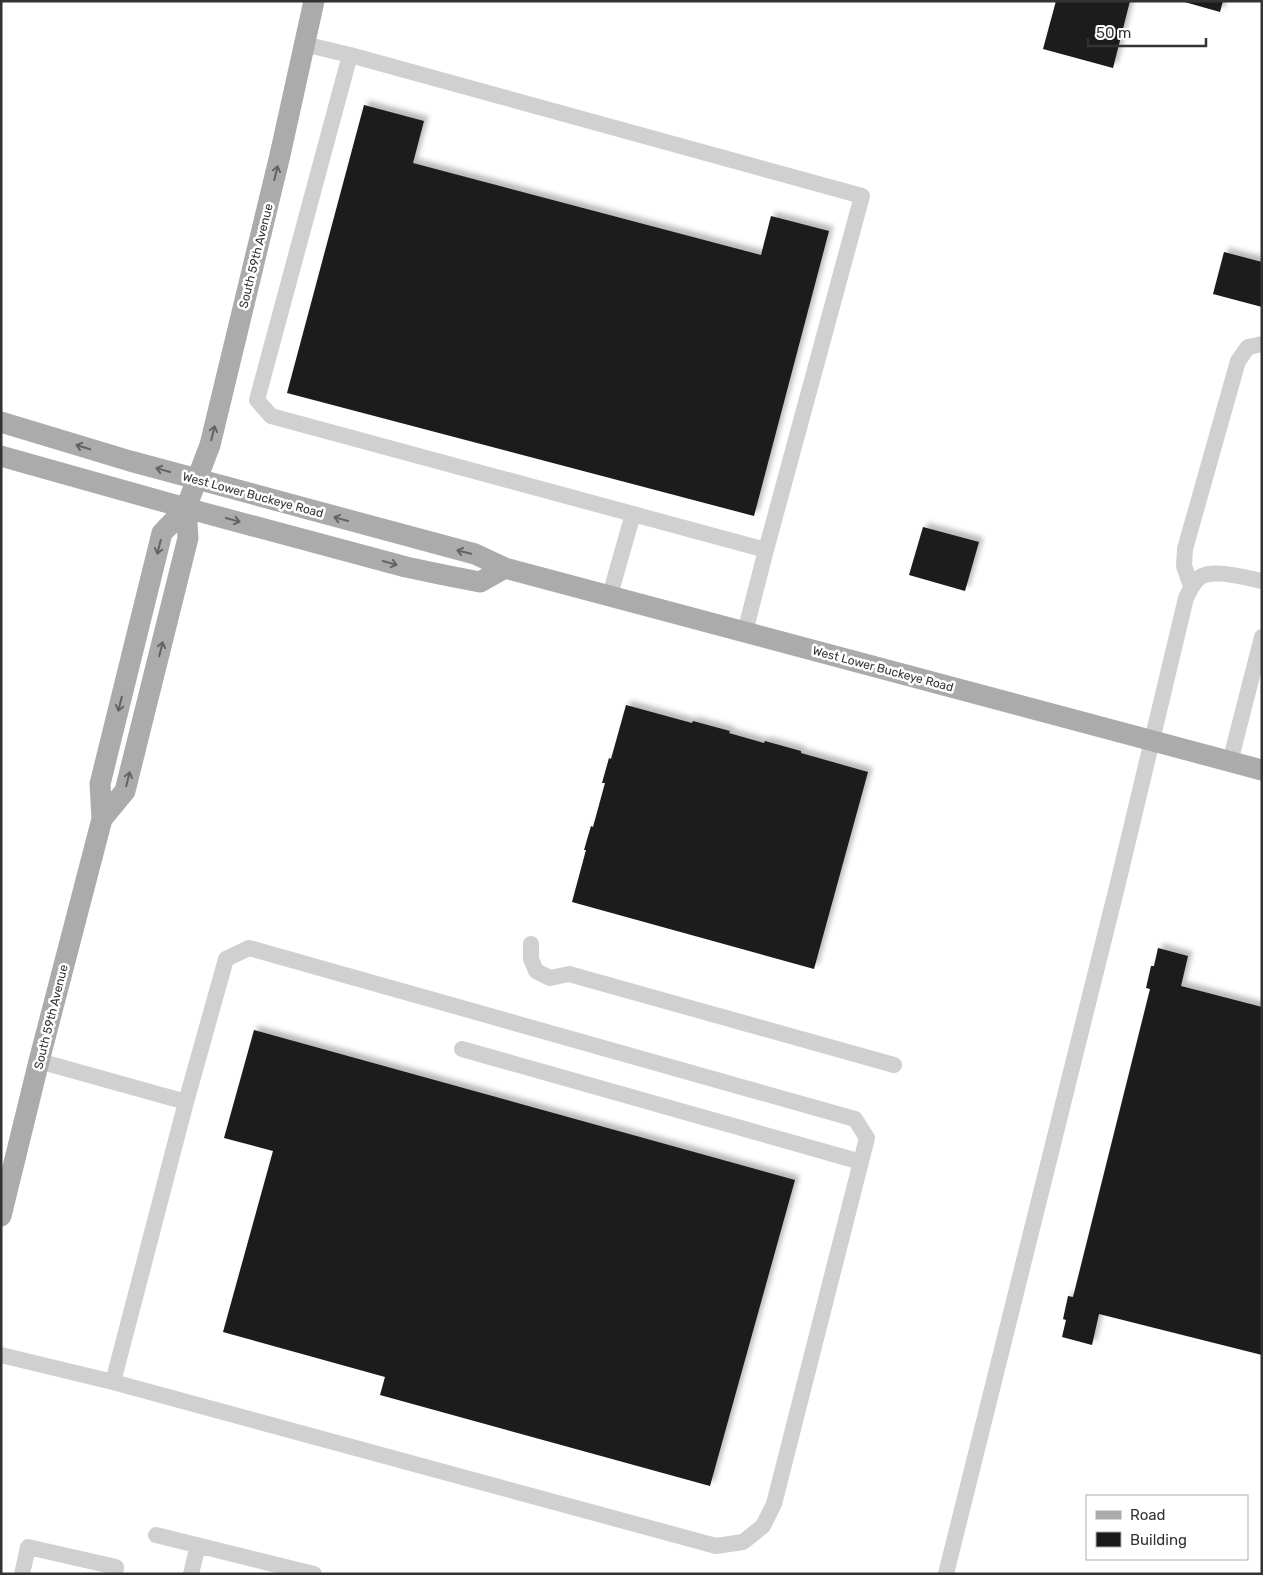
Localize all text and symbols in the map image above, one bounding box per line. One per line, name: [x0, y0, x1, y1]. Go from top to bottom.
scale bar: [1088, 15, 1206, 47]
text: 50 m: [1096, 24, 1131, 42]
one-way arrow: [272, 166, 281, 182]
street label: South 59th Avenue: [236, 202, 276, 310]
one-way arrow: [209, 425, 218, 441]
one-way arrow: [75, 441, 91, 451]
one-way arrow: [155, 465, 171, 474]
street label: West Lower Buckeye Road: [181, 469, 325, 521]
one-way arrow: [333, 513, 349, 523]
one-way arrow: [225, 516, 241, 525]
one-way arrow: [154, 538, 163, 554]
one-way arrow: [457, 546, 473, 556]
one-way arrow: [382, 558, 398, 568]
one-way arrow: [156, 641, 166, 657]
street label: West Lower Buckeye Road: [811, 643, 955, 695]
one-way arrow: [114, 696, 124, 712]
one-way arrow: [124, 771, 133, 787]
street label: South 59th Avenue: [31, 963, 71, 1071]
legend: [1086, 1495, 1248, 1560]
text: Road: [1130, 1506, 1166, 1524]
text: Building: [1130, 1531, 1187, 1549]

